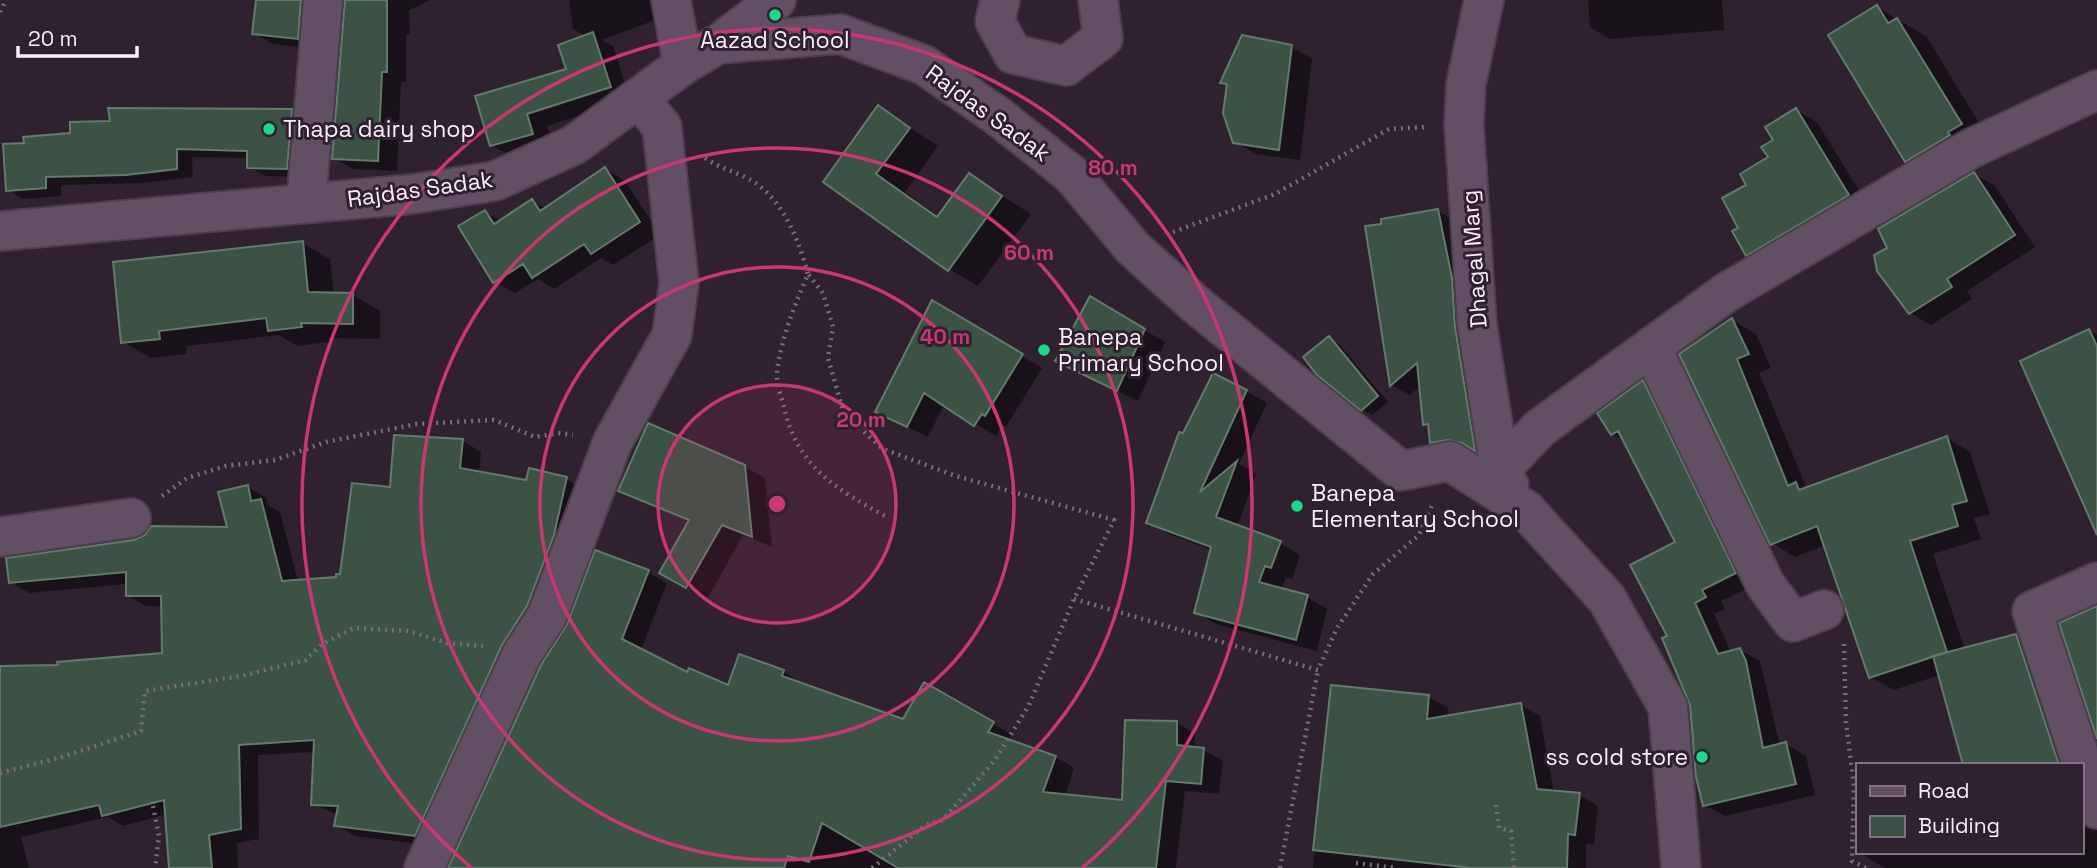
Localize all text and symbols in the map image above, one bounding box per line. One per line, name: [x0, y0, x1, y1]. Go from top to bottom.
marker: Aazad School: [767, 7, 783, 23]
scale bar: [18, 14, 136, 58]
text: 20 m: [28, 25, 78, 52]
place label: Aazad School: [700, 25, 850, 55]
street label: Rajdas Sadak: [920, 58, 1056, 168]
place label: Thapa dairy shop: [283, 114, 475, 144]
marker: Thapa dairy shop: [261, 121, 277, 137]
text: 80 m: [1088, 154, 1138, 181]
street label: Rajdas Sadak: [345, 164, 495, 214]
street label: Dhagal Marg: [1454, 189, 1494, 329]
text: 60 m: [1004, 239, 1054, 266]
place label: Banepa Primary School: [1058, 322, 1224, 378]
text: 40 m: [920, 323, 970, 350]
marker: Banepa Primary School: [1036, 342, 1052, 358]
text: 20 m: [836, 406, 886, 433]
place label: Banepa Elementary School: [1311, 478, 1519, 534]
centre of rings: [765, 492, 789, 516]
marker: Banepa Elementary School: [1289, 498, 1305, 514]
place label: ss cold store: [1545, 742, 1688, 772]
marker: ss cold store: [1694, 749, 1710, 765]
legend: [1856, 763, 2083, 854]
text: Road: [1918, 777, 1970, 804]
text: Building: [1918, 812, 2000, 839]

